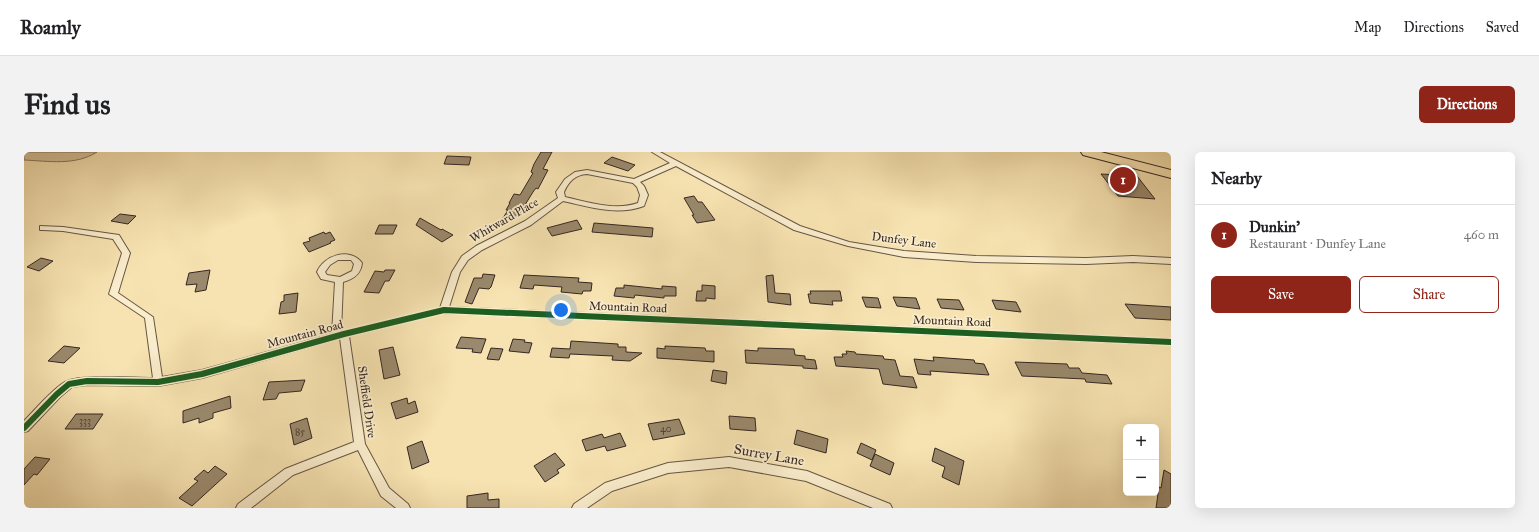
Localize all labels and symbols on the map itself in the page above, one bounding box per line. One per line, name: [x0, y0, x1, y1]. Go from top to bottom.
pin: 1: [1110, 165, 1136, 195]
street label: Whitward Place: [467, 195, 541, 245]
street label: Dunfey Lane: [871, 229, 937, 251]
street label: Mountain Road: [589, 299, 667, 315]
your location: [551, 300, 571, 320]
street label: Mountain Road: [913, 313, 991, 329]
street label: Mountain Road: [265, 317, 345, 351]
street label: Sheffield Drive: [355, 365, 379, 439]
house number: 333: [79, 415, 91, 427]
house number: 40: [660, 423, 672, 435]
house number: 85: [295, 426, 305, 438]
street label: Surrey Lane: [733, 440, 806, 470]

